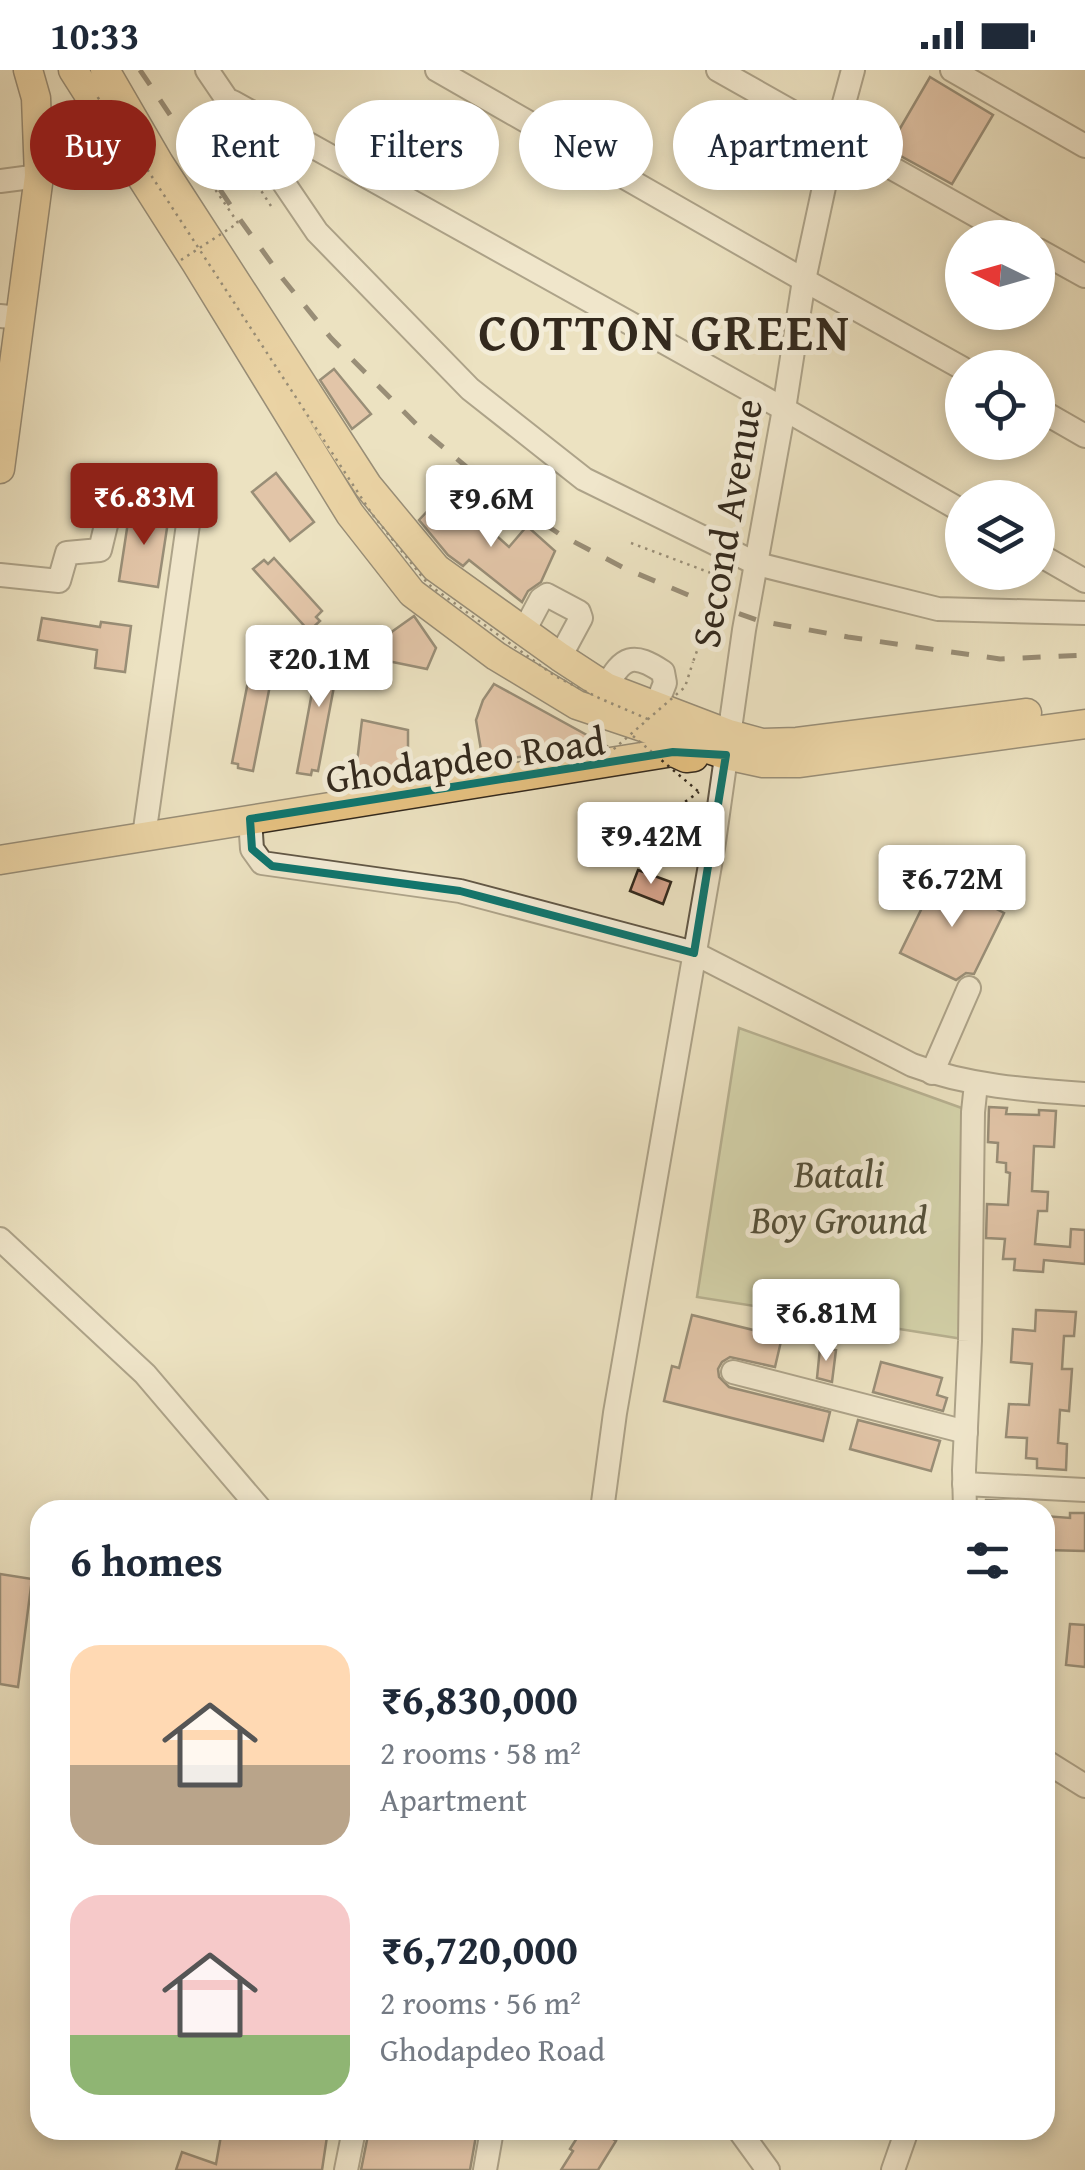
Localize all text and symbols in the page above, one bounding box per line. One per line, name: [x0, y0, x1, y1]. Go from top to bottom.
text: 10:33: [50, 7, 140, 63]
chip: Buy: [30, 100, 156, 190]
chip: Rent: [176, 100, 315, 190]
chip: Filters: [335, 100, 499, 190]
chip: New: [519, 100, 653, 190]
chip: Apartment: [673, 100, 903, 190]
north arrow: [945, 220, 1055, 330]
map controls: [945, 220, 1055, 590]
district label: COTTON GREEN: [479, 295, 851, 368]
button: locate: [945, 350, 1055, 460]
street label: Second Avenue: [675, 394, 777, 652]
pin: ₹6.83M: [63, 463, 225, 548]
pin: ₹9.6M: [421, 465, 561, 550]
text: ₹6.83M: [93, 472, 195, 519]
text: ₹9.6M: [448, 474, 534, 521]
button: layers: [945, 480, 1055, 590]
pin: ₹20.1M: [238, 625, 400, 710]
text: ₹20.1M: [268, 634, 370, 681]
street label: Ghodapdeo Road: [322, 710, 609, 808]
pin: ₹9.42M: [570, 802, 732, 887]
text: ₹9.42M: [600, 811, 702, 858]
pin: ₹6.72M: [871, 845, 1033, 930]
text: ₹6.72M: [901, 854, 1003, 901]
park label: Batali Boy Ground: [750, 1143, 927, 1248]
pin: ₹6.81M: [745, 1279, 907, 1364]
text: ₹6.81M: [775, 1288, 877, 1335]
text: 6 homes: [70, 1530, 223, 1591]
icon: filters: [960, 1533, 1015, 1588]
text: ₹6,830,000: [380, 1668, 578, 1729]
icon: home: [150, 1685, 270, 1805]
text: 2 rooms · 58 m²: [380, 1729, 581, 1776]
text: Apartment: [380, 1776, 527, 1823]
text: ₹6,720,000: [380, 1918, 578, 1979]
icon: home: [150, 1935, 270, 2055]
text: 2 rooms · 56 m²: [380, 1979, 581, 2026]
text: Ghodapdeo Road: [380, 2026, 605, 2073]

